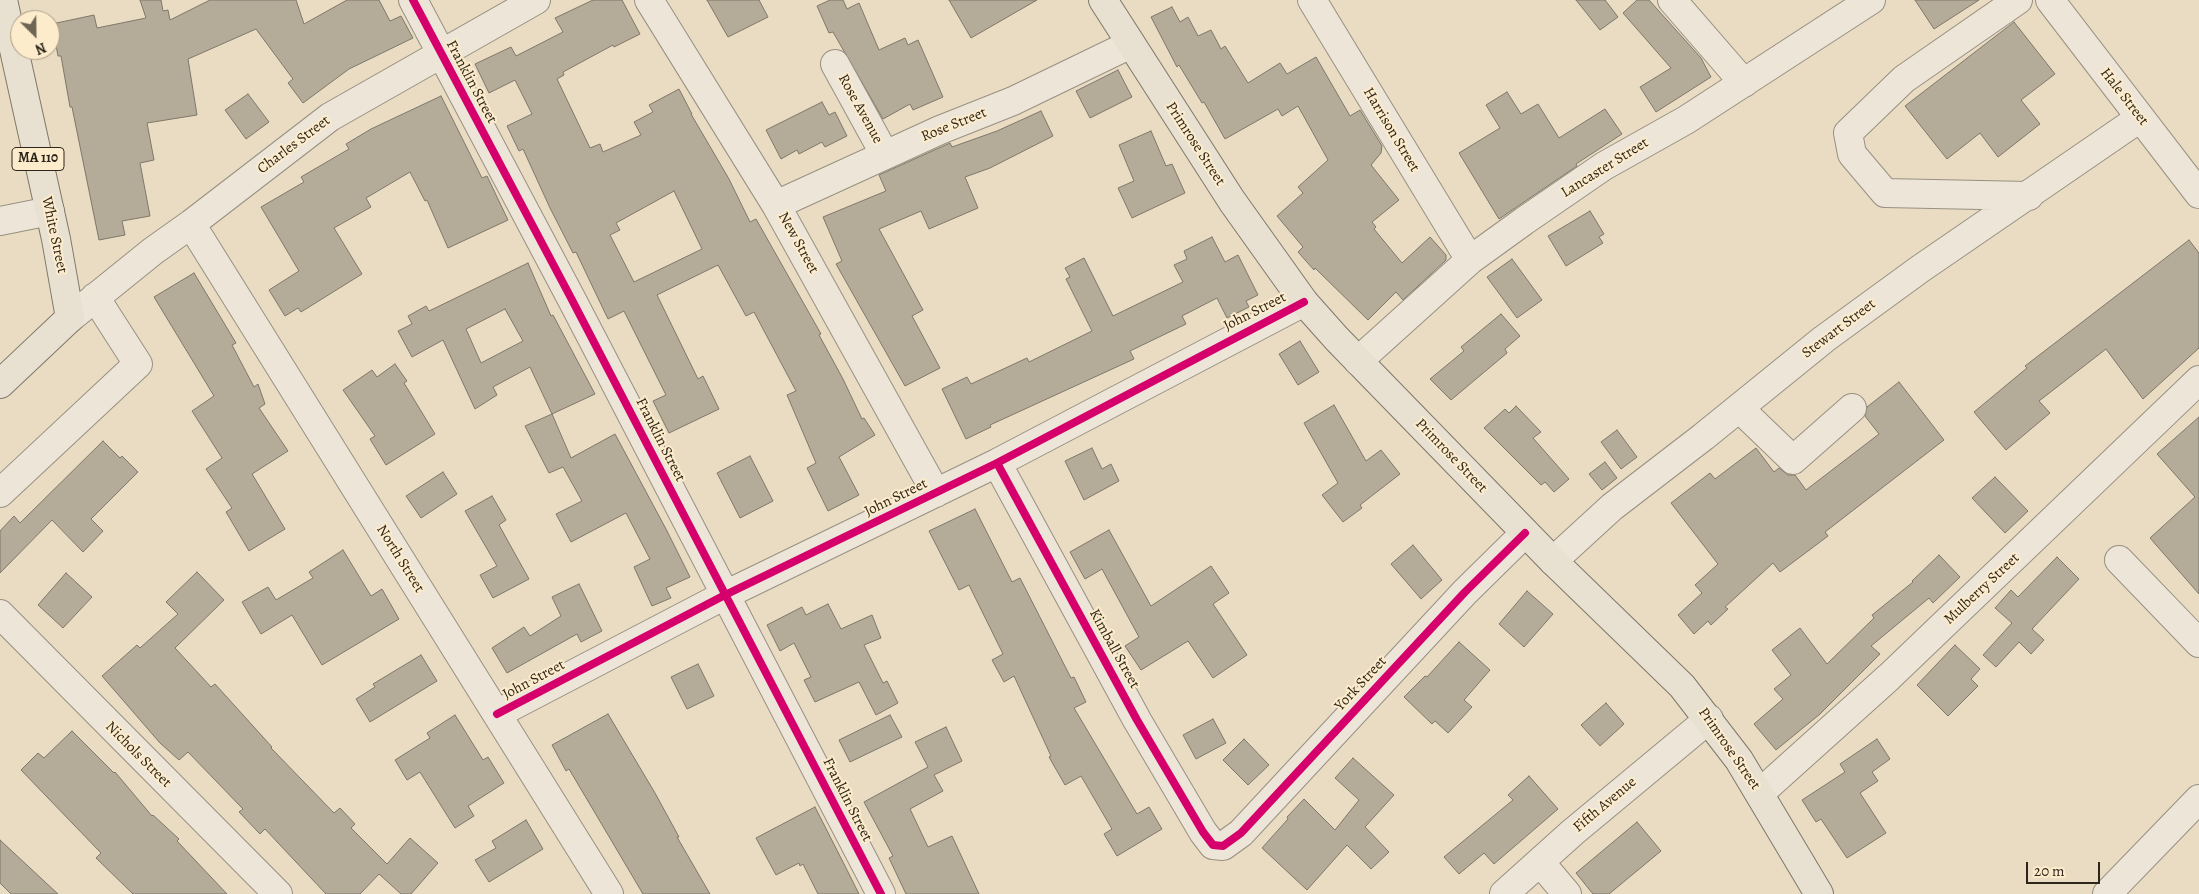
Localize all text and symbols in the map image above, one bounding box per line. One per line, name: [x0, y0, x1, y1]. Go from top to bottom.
north arrow: [10, 10, 60, 60]
street label: Franklin Street: [442, 37, 500, 127]
text: N: [32, 38, 49, 59]
street label: Hale Street: [2096, 65, 2152, 129]
street label: Rose Avenue: [834, 71, 886, 147]
street label: Harrison Street: [1359, 85, 1423, 175]
street label: Primrose Street: [1161, 99, 1229, 189]
street label: Rose Street: [919, 104, 989, 146]
street label: Charles Street: [254, 112, 334, 178]
street label: Lancaster Street: [1558, 134, 1652, 202]
road number: MA 110: [12, 148, 64, 170]
street label: White Street: [37, 195, 71, 275]
street label: New Street: [774, 209, 822, 277]
street label: John Street: [1221, 289, 1289, 335]
street label: Stewart Street: [1799, 295, 1879, 363]
street label: Franklin Street: [631, 395, 689, 485]
street label: Primrose Street: [1411, 415, 1491, 497]
street label: John Street: [862, 475, 930, 521]
street label: North Street: [372, 522, 428, 596]
street label: Mulberry Street: [1940, 549, 2024, 629]
street label: Kimball Street: [1085, 606, 1143, 692]
street label: York Street: [1331, 653, 1391, 715]
street label: John Street: [500, 656, 568, 704]
street label: Primrose Street: [1694, 704, 1764, 794]
street label: Nichols Street: [101, 718, 175, 792]
street label: Franklin Street: [818, 755, 876, 845]
street label: Fifth Avenue: [1570, 773, 1640, 837]
scale bar: [2029, 852, 2103, 884]
text: 20 m: [2034, 861, 2065, 881]

